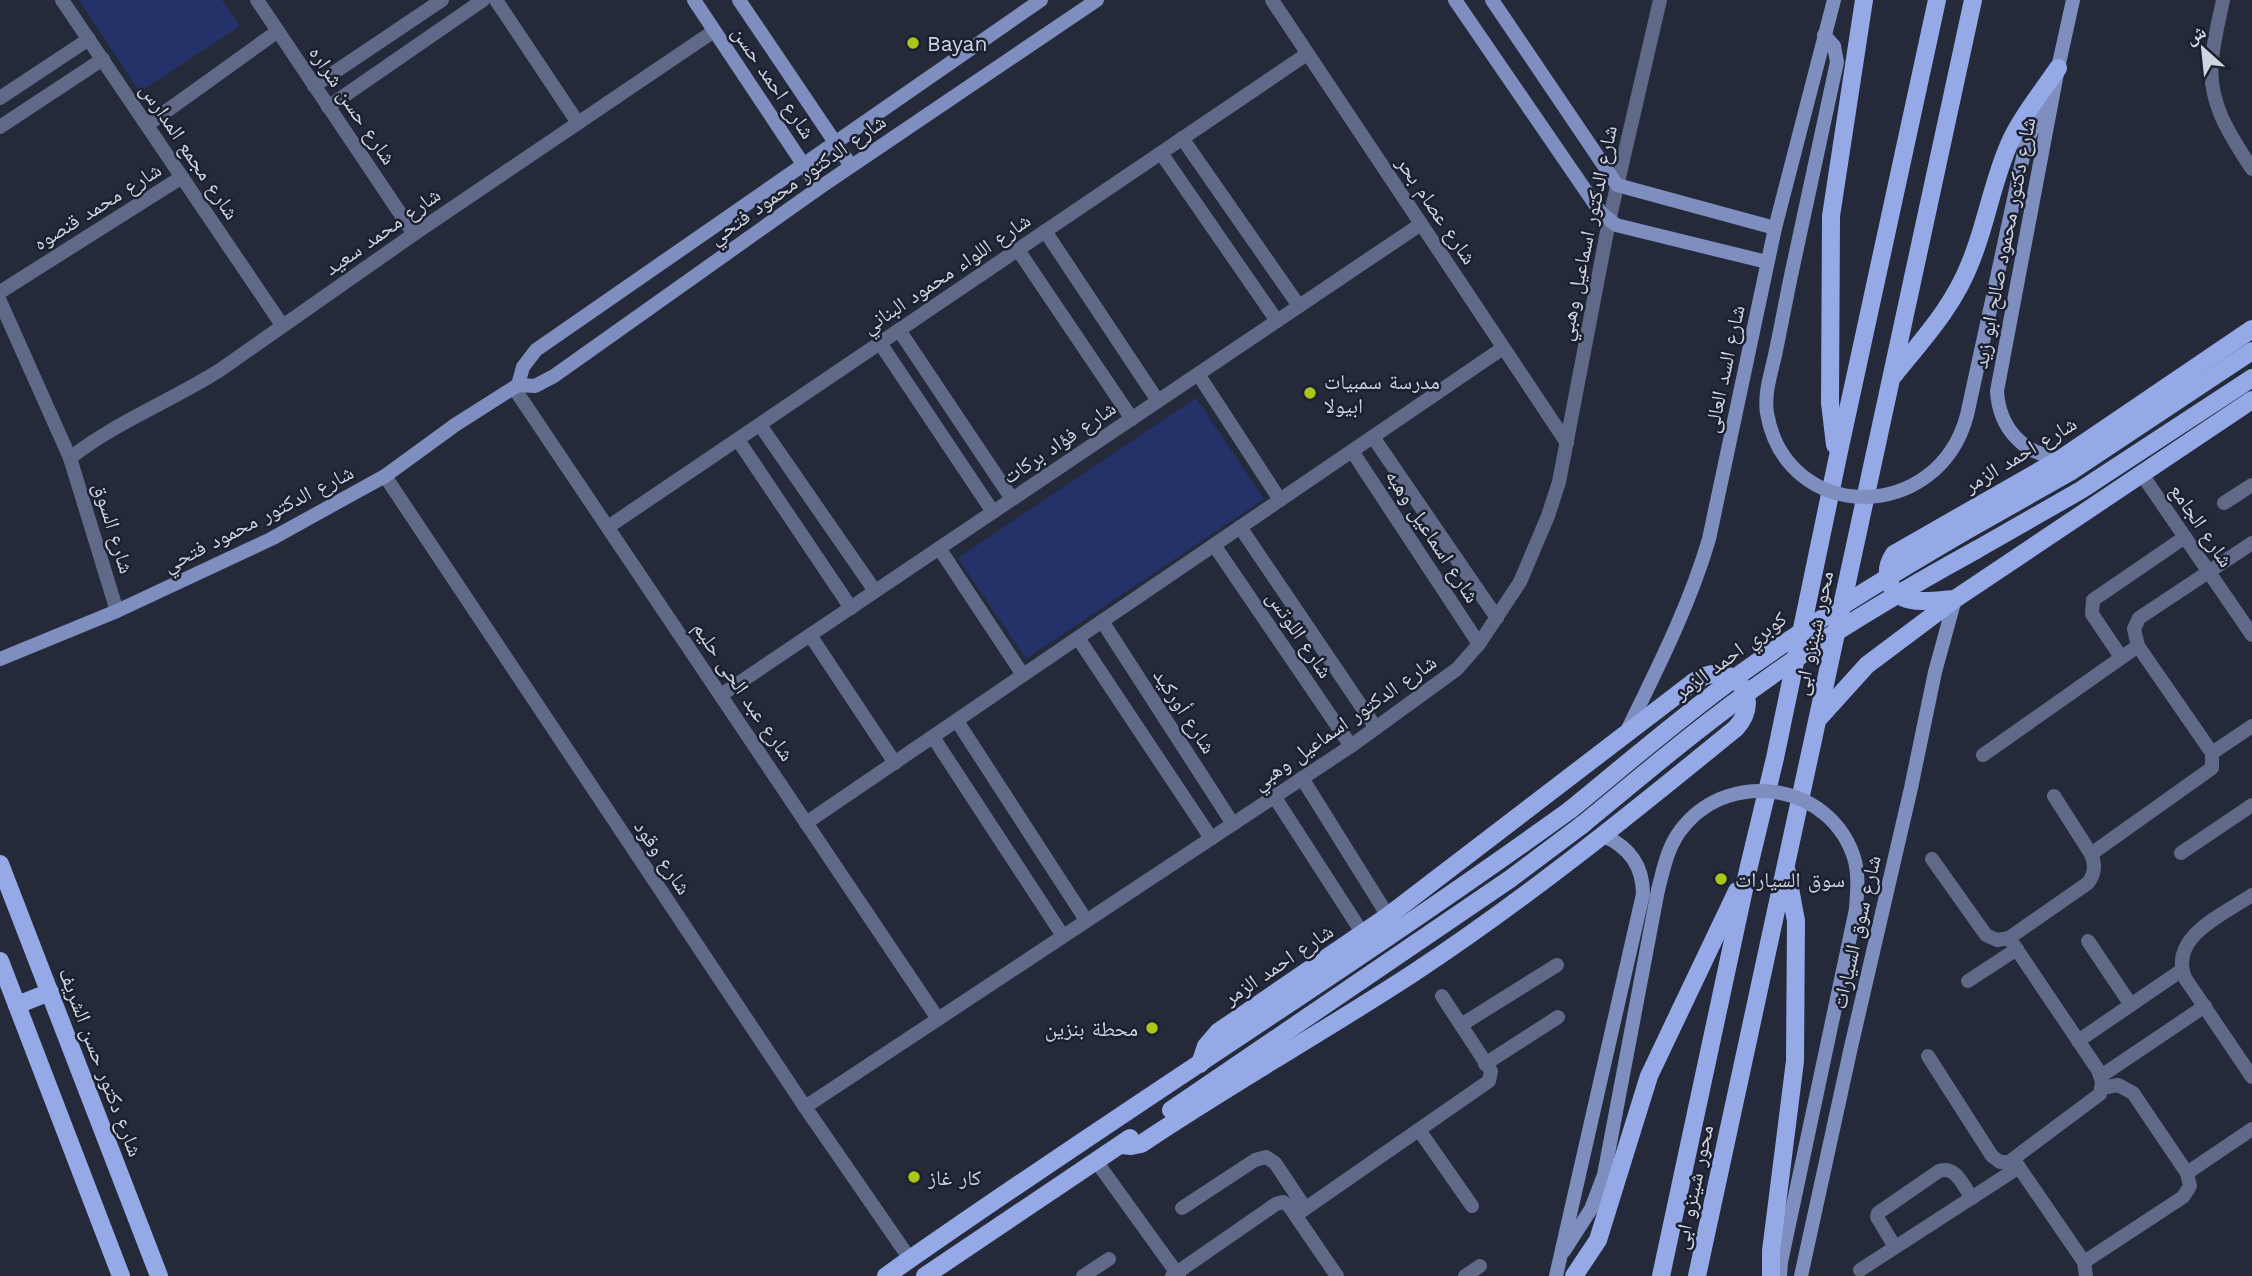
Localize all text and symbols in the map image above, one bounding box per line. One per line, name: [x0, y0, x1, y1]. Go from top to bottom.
north arrow: [2168, 14, 2238, 84]
text: ش: [2181, 19, 2210, 49]
street label: شارع احمد حسن: [726, 21, 821, 144]
place label: Bayan: [927, 31, 987, 56]
marker: Bayan: [905, 35, 921, 51]
street label: شارع حسن شراره: [303, 41, 402, 170]
street label: شارع مجمع المدارس: [134, 78, 245, 224]
street label: شارع الدكتور محمود فتحي: [704, 108, 893, 253]
street label: شارع دكتور محمود صالح ابو زيد: [1967, 115, 2042, 371]
street label: شارع الدكتور اسماعيل وهبي: [1552, 123, 1626, 344]
street label: شارع عصام بحر: [1389, 150, 1482, 270]
street label: شارع محمد قنصوه: [28, 157, 166, 256]
street label: شارع محمد سعيد: [319, 182, 446, 281]
street label: شارع اللواء محمود البناني: [857, 207, 1037, 342]
street label: شارع السد العالى: [1698, 303, 1751, 435]
place label: مدرسة سمبيات ابيولا: [1324, 369, 1440, 418]
marker: مدرسة سمبيات ابيولا: [1302, 385, 1318, 401]
street label: شارع فؤاد بركات: [998, 395, 1121, 490]
street label: شارع احمد الزمر: [1958, 411, 2081, 499]
street label: شارع الدكتور محمود فتحي: [159, 459, 359, 581]
street label: شارع اسماعيل وهبه: [1380, 465, 1485, 608]
street label: شارع الجامع: [2164, 478, 2239, 572]
street label: شارع السوق: [87, 479, 140, 577]
street label: محور شينزو ابى: [1788, 568, 1839, 698]
street label: شارع اللوتس: [1261, 586, 1338, 683]
street label: كوبري احمد الزمر: [1668, 606, 1794, 708]
street label: شارع عبد الحى حليم: [686, 616, 800, 767]
street label: شارع الدكتور اسماعيل وهبي: [1247, 649, 1444, 799]
street label: شارع أوركيد: [1147, 664, 1222, 759]
street label: شارع وقود: [628, 815, 697, 899]
street label: شارع سوق السيارات: [1826, 853, 1887, 1012]
place label: سوق السيارات: [1735, 867, 1845, 893]
marker: سوق السيارات: [1713, 871, 1729, 887]
street label: شارع احمد الزمر: [1217, 918, 1338, 1011]
street label: شارع دكتور حسن الشريف: [53, 964, 149, 1160]
place label: محطة بنزين: [1045, 1016, 1138, 1042]
marker: محطة بنزين: [1144, 1020, 1160, 1036]
street label: محور شينزو ابى: [1668, 1122, 1719, 1252]
place label: كار غاز: [927, 1165, 982, 1190]
marker: كار غاز: [906, 1169, 922, 1185]

